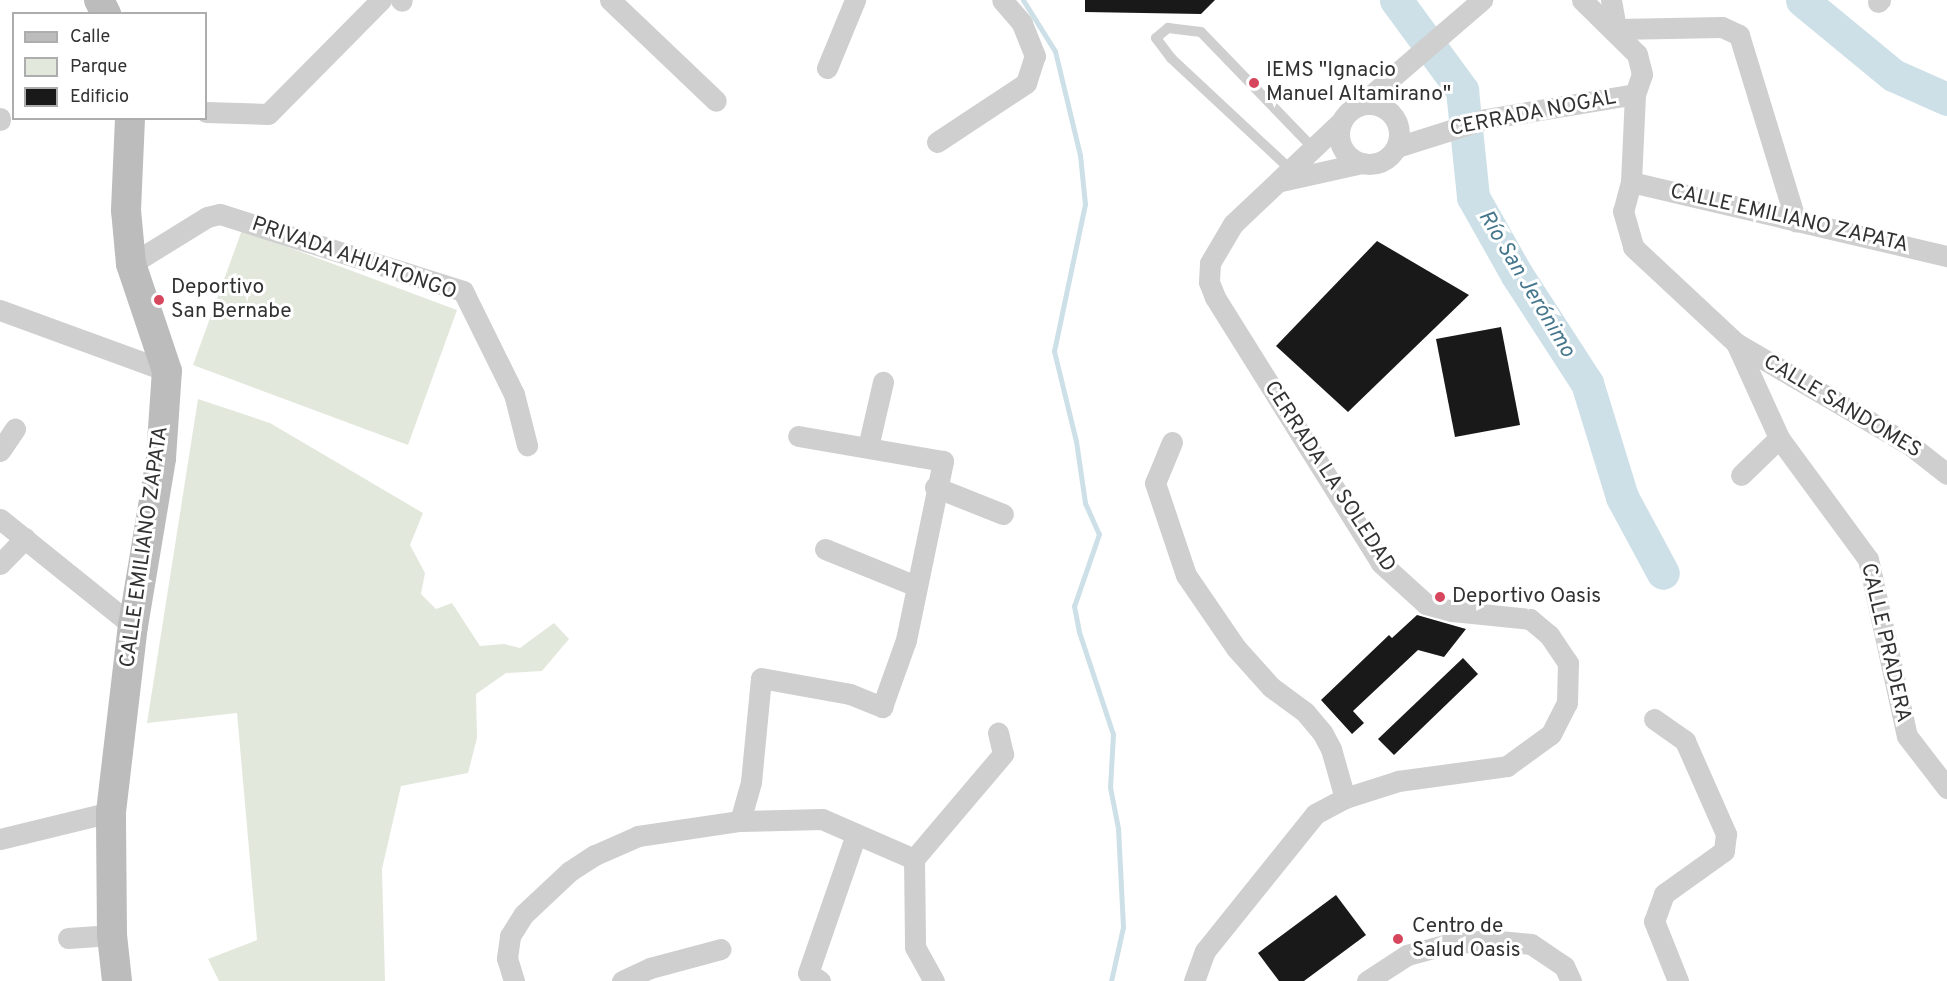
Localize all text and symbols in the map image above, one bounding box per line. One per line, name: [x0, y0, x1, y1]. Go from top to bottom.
legend: [12, 12, 207, 120]
text: Calle: [70, 26, 110, 49]
text: Parque: [70, 56, 127, 79]
place label: IEMS "Ignacio Manuel Altamirano": [1266, 58, 1452, 108]
marker: IEMS "Ignacio Manuel Altamirano": [1247, 76, 1261, 90]
street label: CERRADA NOGAL: [1447, 85, 1619, 143]
text: Edificio: [70, 86, 129, 109]
street label: CALLE EMILIANO ZAPATA: [1667, 179, 1911, 259]
water label: Río San Jerónimo: [1472, 206, 1580, 362]
street label: PRIVADA AHUATONGO: [248, 212, 460, 306]
place label: Deportivo San Bernabe: [171, 275, 292, 325]
marker: Deportivo San Bernabe: [152, 293, 166, 307]
street label: CALLE SANDOMES: [1758, 350, 1926, 464]
street label: CERRADA LA SOLEDAD: [1257, 376, 1401, 578]
street label: CALLE EMILIANO ZAPATA: [116, 425, 174, 669]
street label: CALLE PRADERA: [1854, 561, 1916, 725]
place label: Deportivo Oasis: [1452, 584, 1601, 610]
marker: Deportivo Oasis: [1433, 590, 1447, 604]
place label: Centro de Salud Oasis: [1412, 914, 1521, 964]
marker: Centro de Salud Oasis: [1389, 930, 1407, 948]

